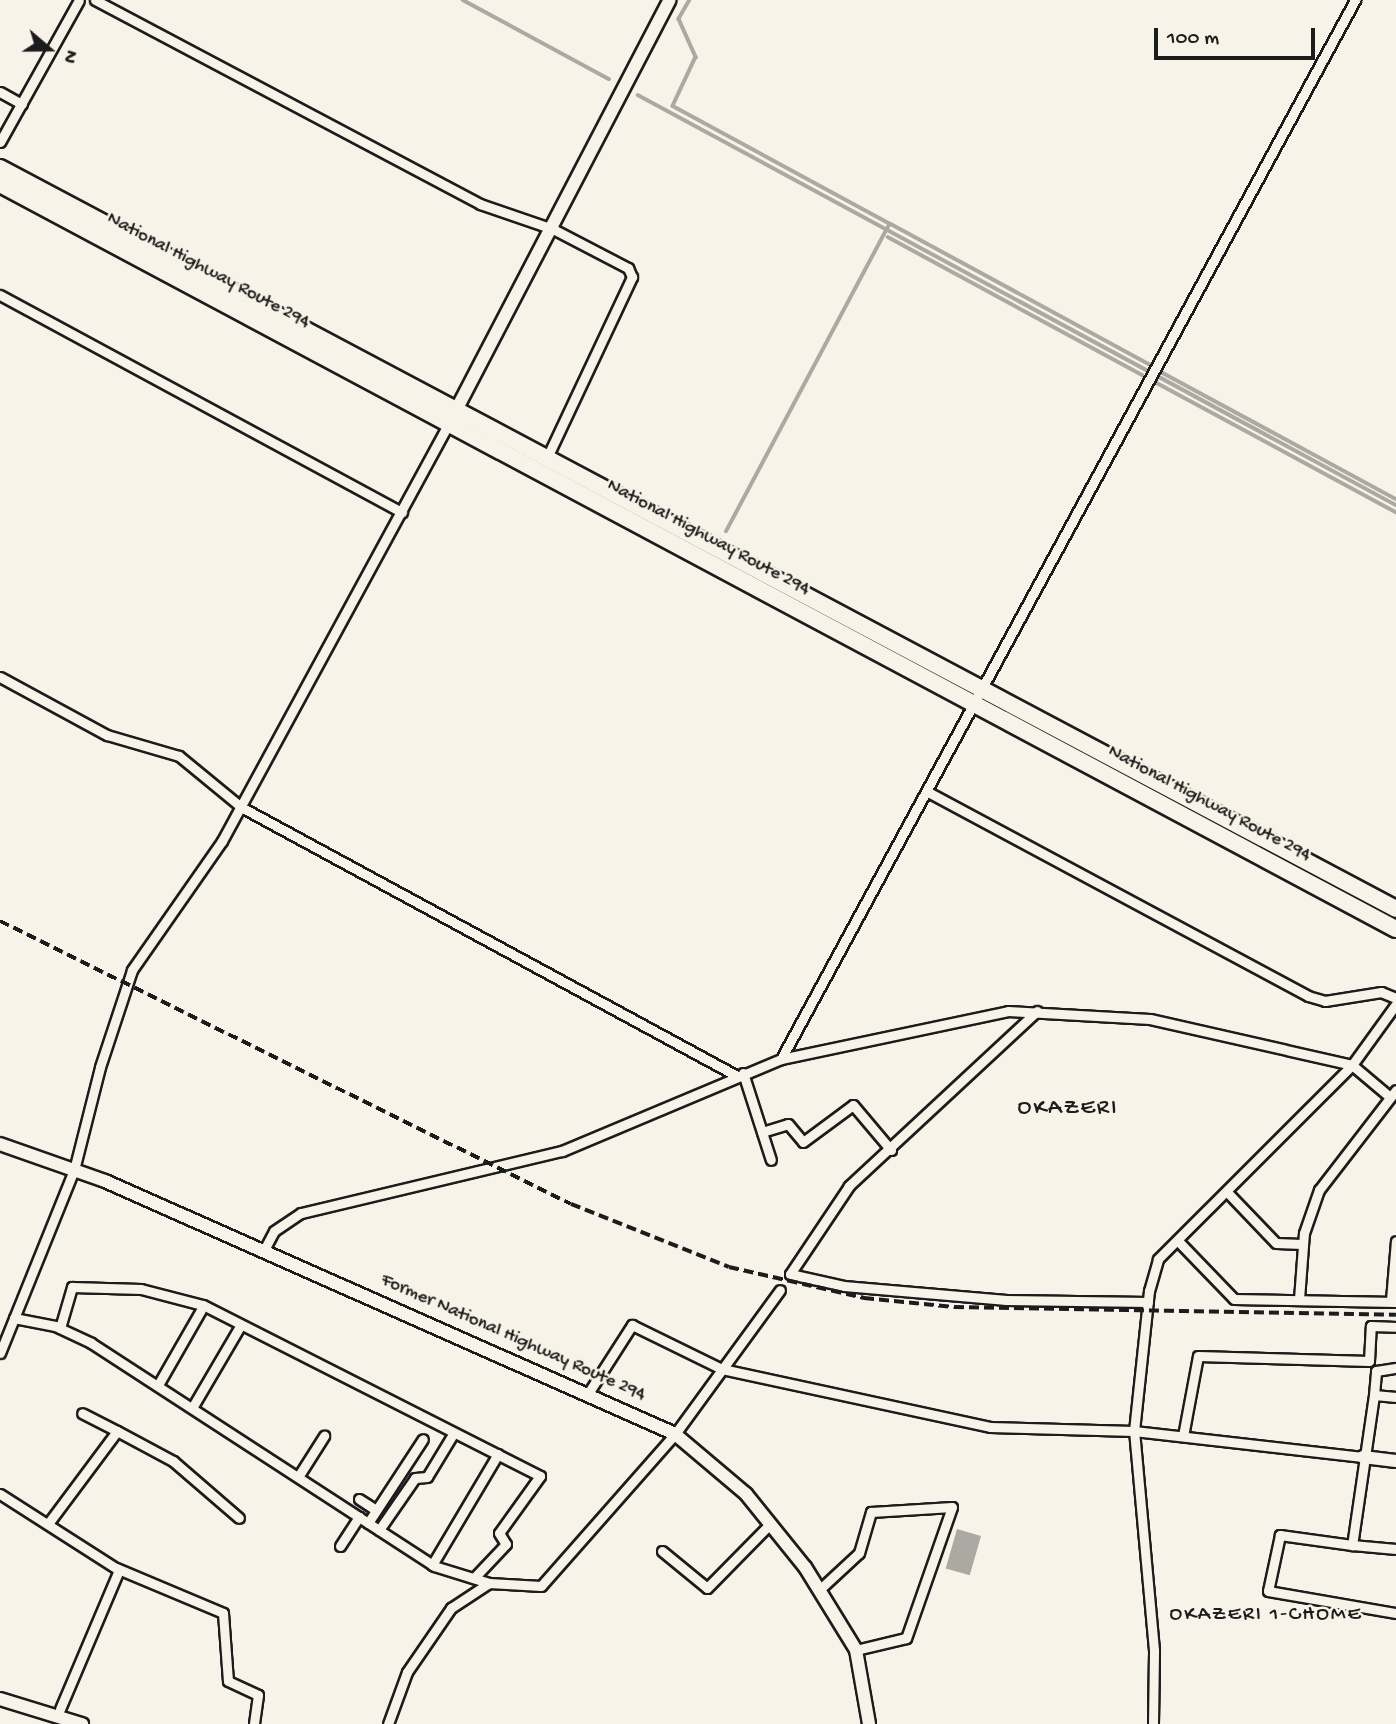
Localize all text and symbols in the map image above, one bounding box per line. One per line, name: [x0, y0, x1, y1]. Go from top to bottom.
north arrow: [14, 14, 84, 84]
scale bar: [1158, 14, 1319, 58]
text: 100 m: [1167, 27, 1219, 52]
text: N: [56, 47, 82, 66]
street label: National Highway Route 294: [103, 208, 313, 334]
street label: National Highway Route 294: [603, 475, 813, 601]
street label: National Highway Route 294: [1104, 741, 1314, 867]
district label: OKAZERI: [1018, 1095, 1118, 1123]
street label: Former National Highway Route 294: [377, 1269, 649, 1407]
district label: OKAZERI 1-CHOME: [1171, 1603, 1361, 1629]

